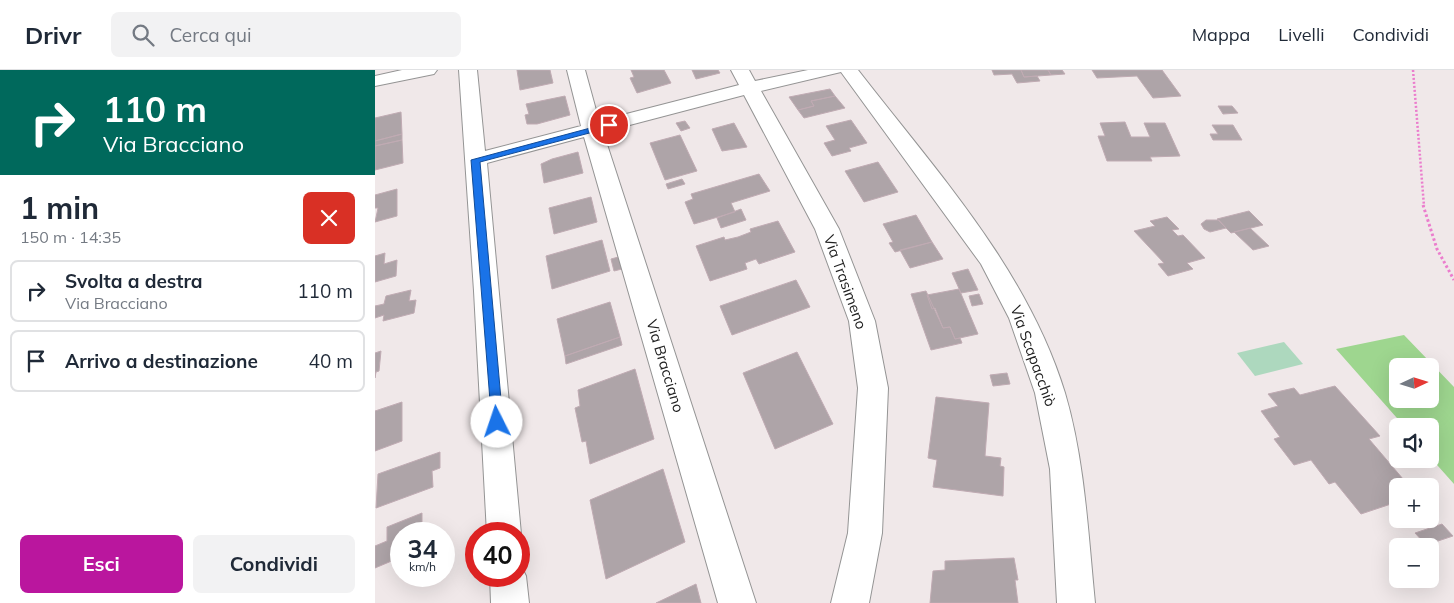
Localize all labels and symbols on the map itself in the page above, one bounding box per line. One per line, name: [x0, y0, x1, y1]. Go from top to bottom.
pin: [588, 104, 630, 146]
street label: Via Trasimeno: [820, 232, 871, 332]
street label: Via Scapacchiò: [1006, 303, 1061, 409]
street label: Via Bracciano: [642, 317, 689, 415]
north arrow: [1389, 358, 1439, 408]
position arrow: [470, 395, 522, 447]
speed limit sign: 40: [465, 522, 530, 587]

